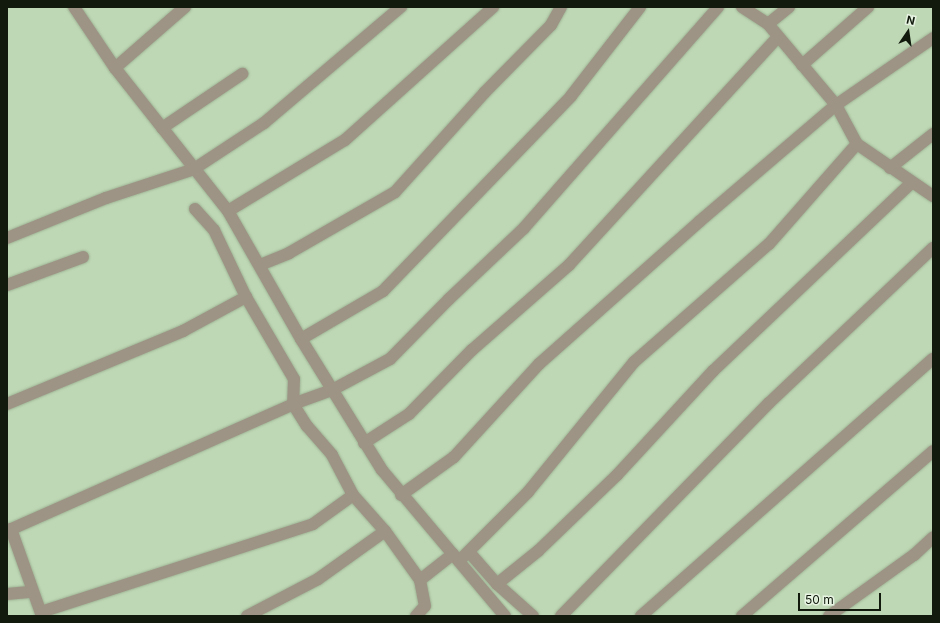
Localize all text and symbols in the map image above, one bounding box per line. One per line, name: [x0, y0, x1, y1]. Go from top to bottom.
north arrow: [888, 12, 928, 52]
text: N: [905, 13, 916, 28]
scale bar: [800, 585, 883, 611]
text: 50 m: [805, 592, 834, 607]

